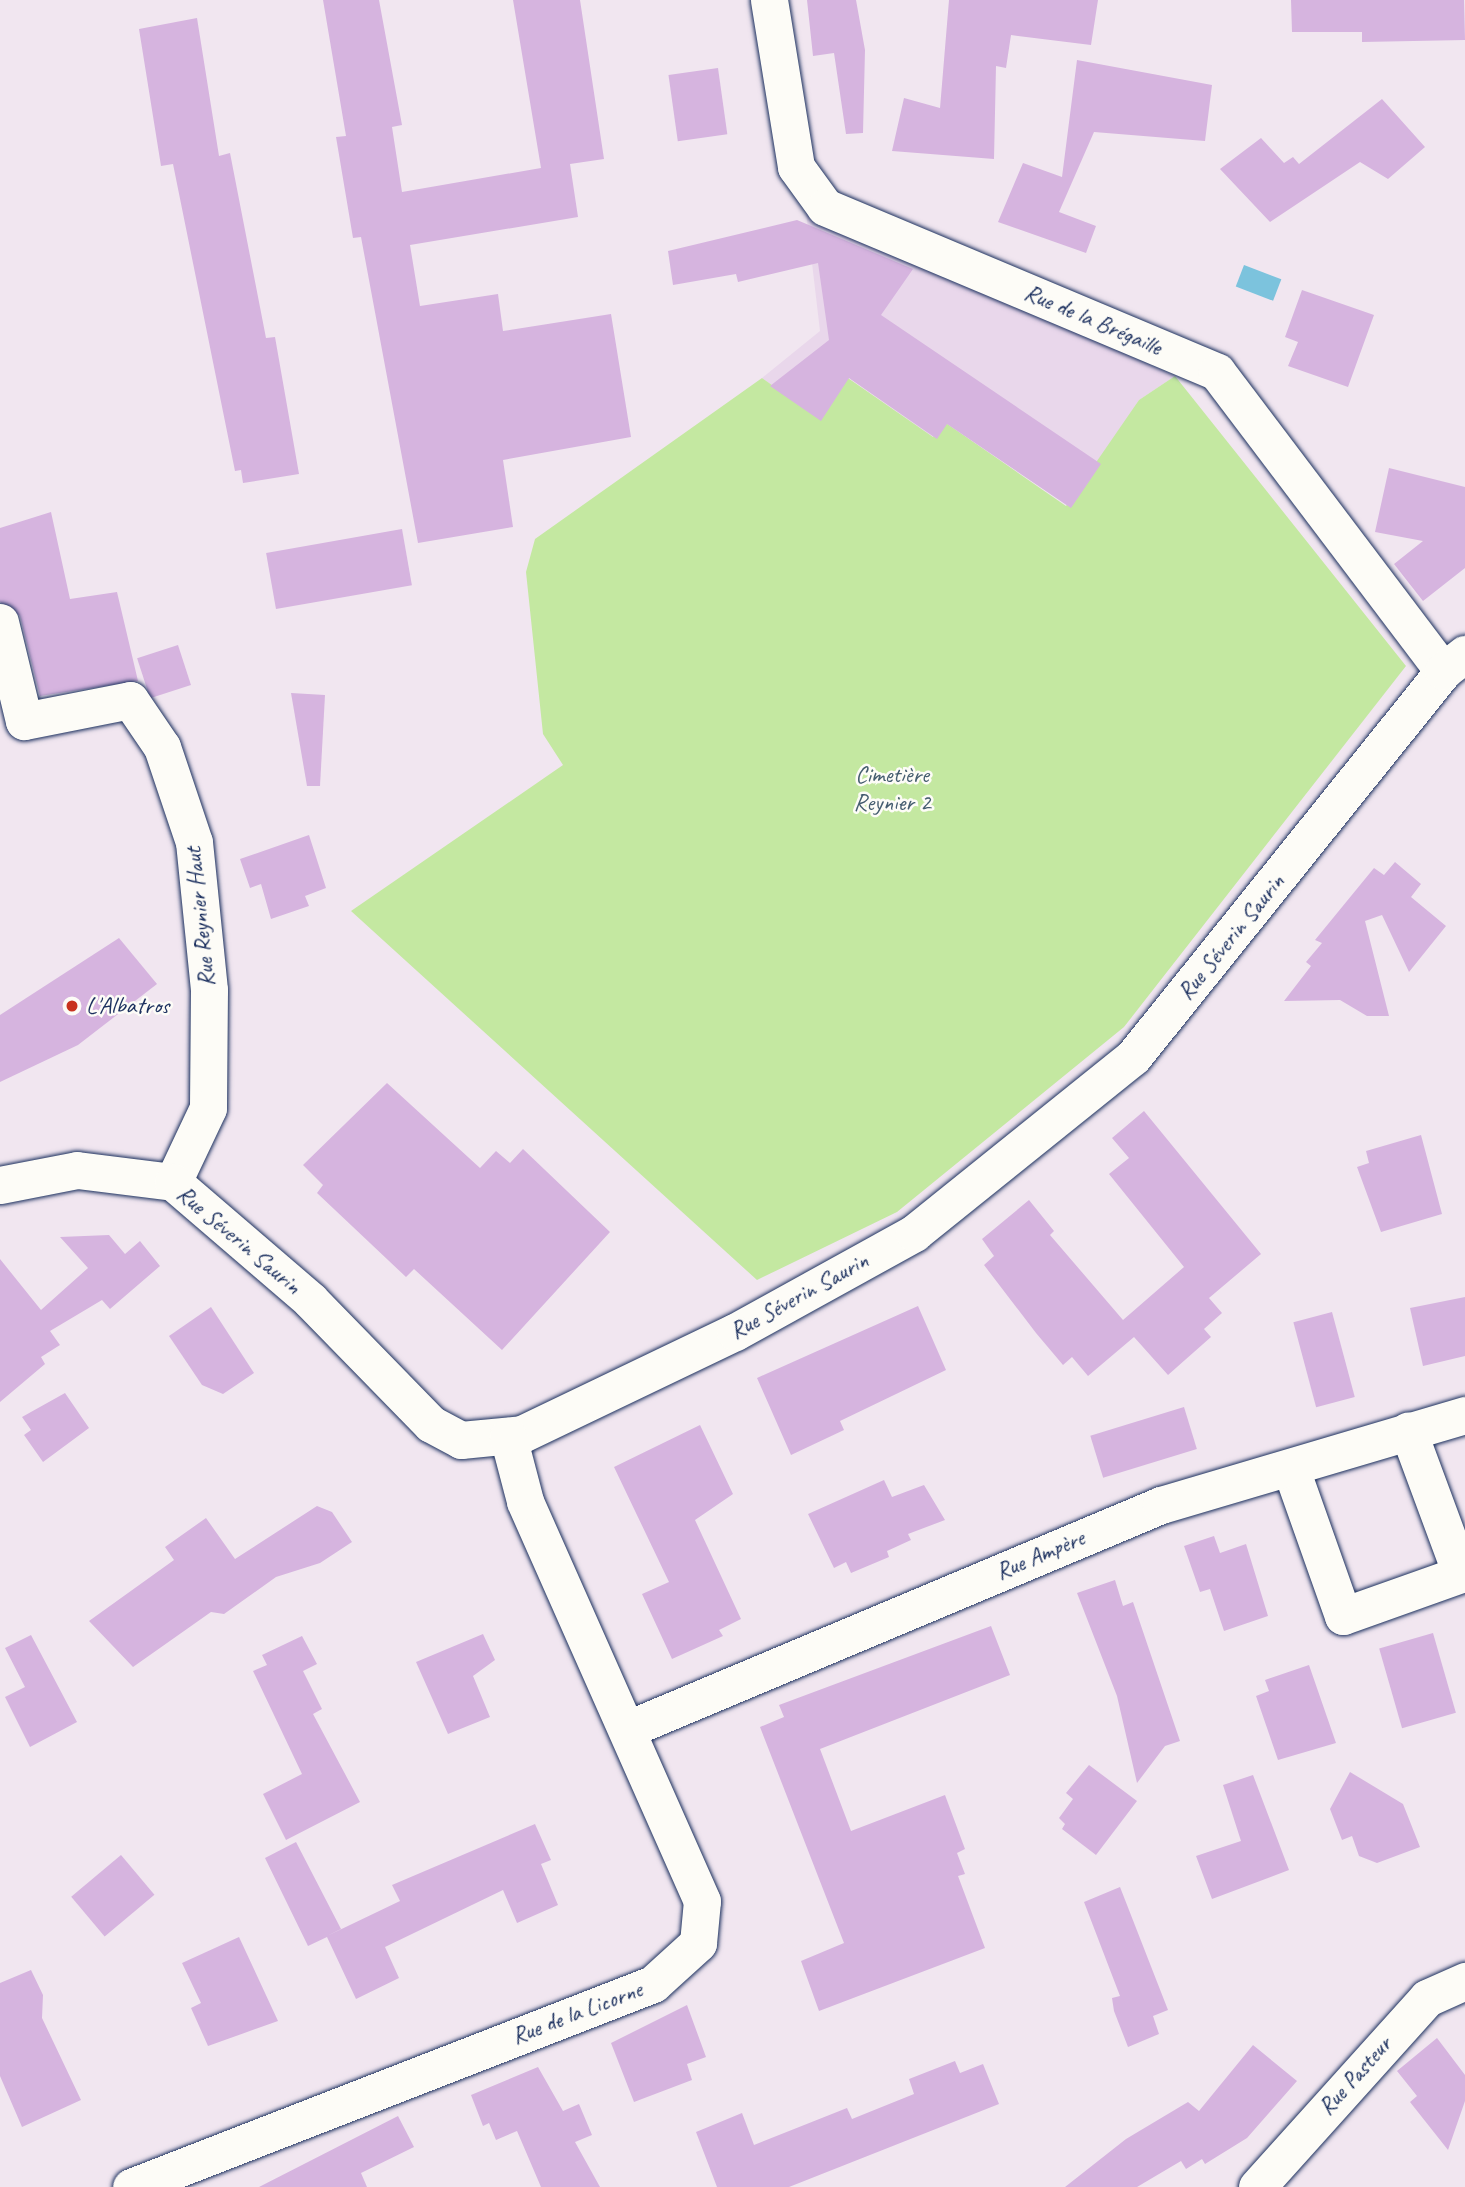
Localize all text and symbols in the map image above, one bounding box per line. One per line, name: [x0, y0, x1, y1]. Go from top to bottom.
street label: Rue de la Brégaille: [1020, 278, 1166, 362]
park label: Cimetière Reynier 2: [854, 761, 930, 817]
street label: Rue Reynier Haut: [178, 845, 222, 989]
street label: Rue Séverin Saurin: [1171, 868, 1291, 1006]
place label: L'Albatros: [86, 992, 169, 1020]
marker: L'Albatros: [64, 998, 80, 1014]
street label: Rue Séverin Saurin: [171, 1179, 307, 1301]
street label: Rue Séverin Saurin: [725, 1246, 873, 1346]
street label: Rue Ampère: [991, 1523, 1089, 1587]
street label: Rue de la Licorne: [508, 1975, 646, 2051]
street label: Rue Pasteur: [1312, 2030, 1398, 2122]

